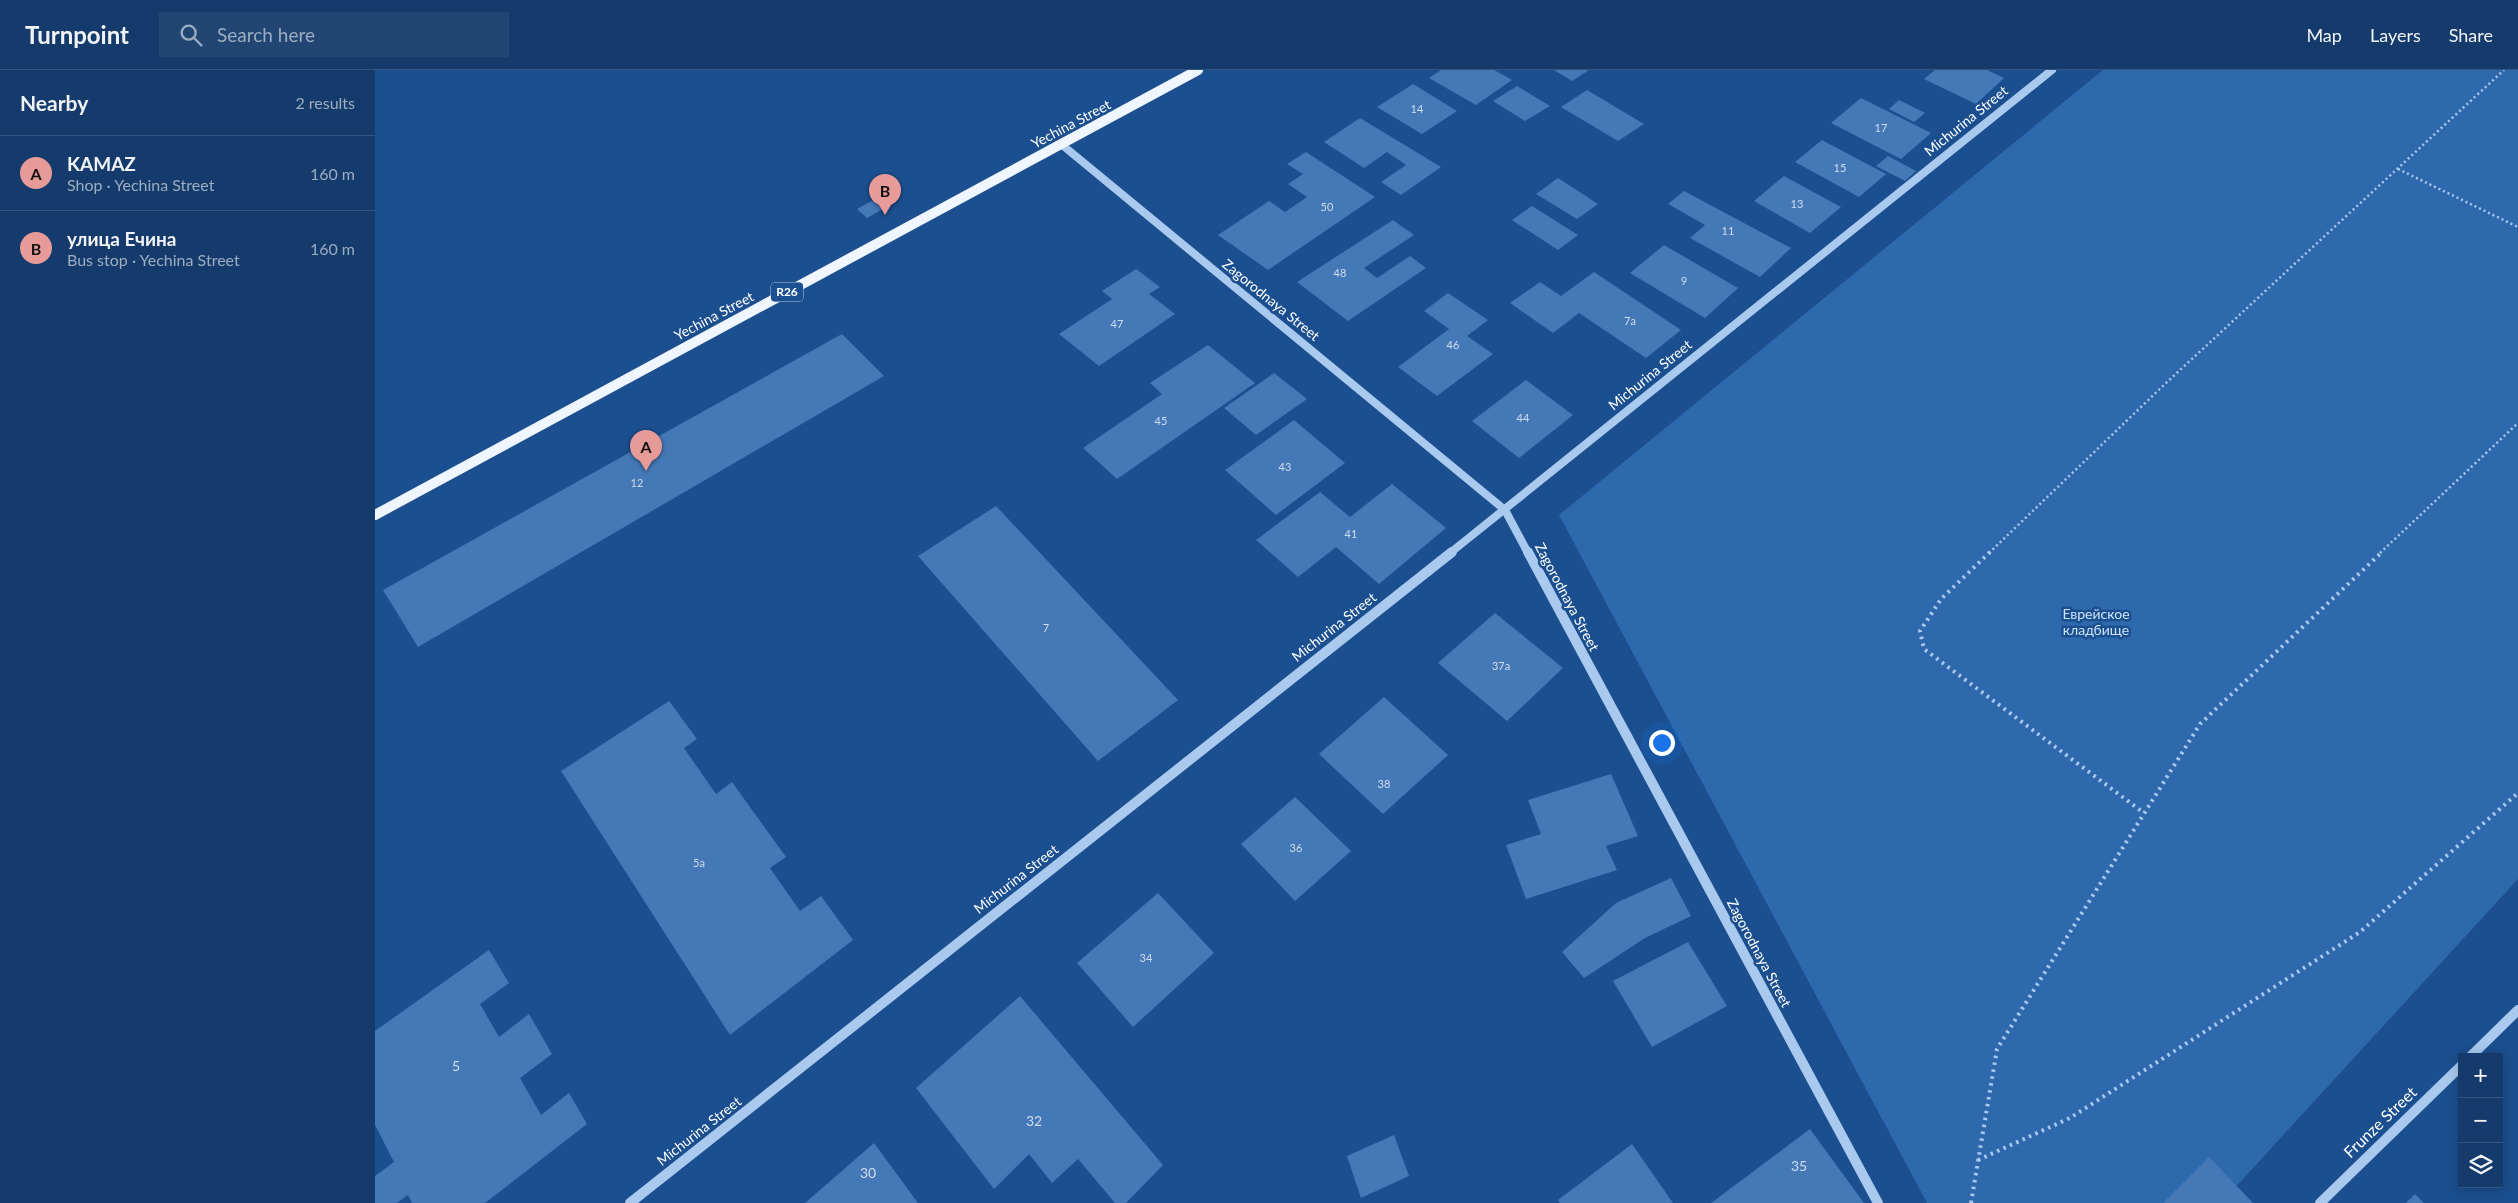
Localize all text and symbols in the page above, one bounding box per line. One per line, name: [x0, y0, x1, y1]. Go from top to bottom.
search box: [159, 12, 509, 57]
text: Turnpoint: [25, 20, 129, 49]
icon: search: [177, 21, 205, 49]
text: Search here: [217, 23, 315, 46]
text: Map: [2306, 24, 2342, 46]
text: Layers: [2370, 24, 2421, 46]
text: Share: [2449, 24, 2493, 46]
street label: Michurina Street: [1921, 82, 2011, 159]
text: Nearby: [20, 90, 88, 115]
text: 2 results: [295, 93, 355, 112]
street label: Yechina Street: [1028, 95, 1113, 152]
house number: 14: [1411, 102, 1424, 115]
house number: 17: [1875, 121, 1887, 134]
text: KAMAZ: [67, 152, 136, 175]
house number: 15: [1834, 161, 1846, 174]
text: A: [30, 164, 42, 183]
text: 160 m: [310, 164, 355, 183]
pin: B: [869, 174, 901, 215]
text: Shop · Yechina Street: [67, 175, 214, 194]
house number: 13: [1791, 197, 1803, 210]
house number: 50: [1321, 200, 1334, 213]
house number: 11: [1722, 224, 1734, 237]
text: улица Ечина: [67, 227, 177, 250]
text: B: [31, 239, 41, 258]
text: 160 m: [310, 239, 355, 258]
text: Bus stop · Yechina Street: [67, 250, 240, 269]
street label: Zagorodnaya Street: [1219, 255, 1323, 344]
house number: 48: [1334, 266, 1346, 279]
house number: 9: [1681, 274, 1687, 287]
road number: R26: [771, 282, 803, 302]
street label: Yechina Street: [671, 287, 756, 344]
house number: 7а: [1624, 314, 1636, 327]
house number: 47: [1111, 317, 1123, 330]
street label: Michurina Street: [1605, 336, 1695, 413]
house number: 46: [1447, 338, 1459, 351]
house number: 44: [1517, 411, 1530, 424]
house number: 45: [1155, 414, 1167, 427]
pin: A: [630, 430, 662, 471]
house number: 43: [1279, 460, 1291, 473]
house number: 12: [631, 476, 643, 489]
house number: 41: [1345, 527, 1357, 540]
street label: Zagorodnaya Street: [1532, 540, 1603, 654]
street label: Michurina Street: [1288, 588, 1379, 665]
park label: Еврейское кладбище: [2062, 605, 2130, 638]
house number: 7: [1043, 621, 1049, 634]
house number: 37а: [1492, 659, 1510, 672]
your location: [1649, 730, 1675, 756]
house number: 38: [1378, 777, 1390, 790]
street label: Michurina Street: [970, 840, 1061, 917]
house number: 36: [1290, 841, 1302, 854]
house number: 5а: [693, 856, 705, 869]
street label: Zagorodnaya Street: [1724, 896, 1795, 1010]
house number: 34: [1140, 951, 1153, 964]
map controls: [2458, 1053, 2503, 1188]
button: +: [2458, 1053, 2503, 1098]
house number: 5: [452, 1057, 460, 1074]
street label: Frunze Street: [2339, 1082, 2420, 1161]
street label: Michurina Street: [653, 1092, 744, 1169]
button: −: [2458, 1098, 2503, 1143]
house number: 32: [1026, 1112, 1042, 1129]
button: layers: [2458, 1143, 2503, 1188]
house number: 35: [1791, 1157, 1807, 1174]
house number: 30: [860, 1164, 876, 1181]

